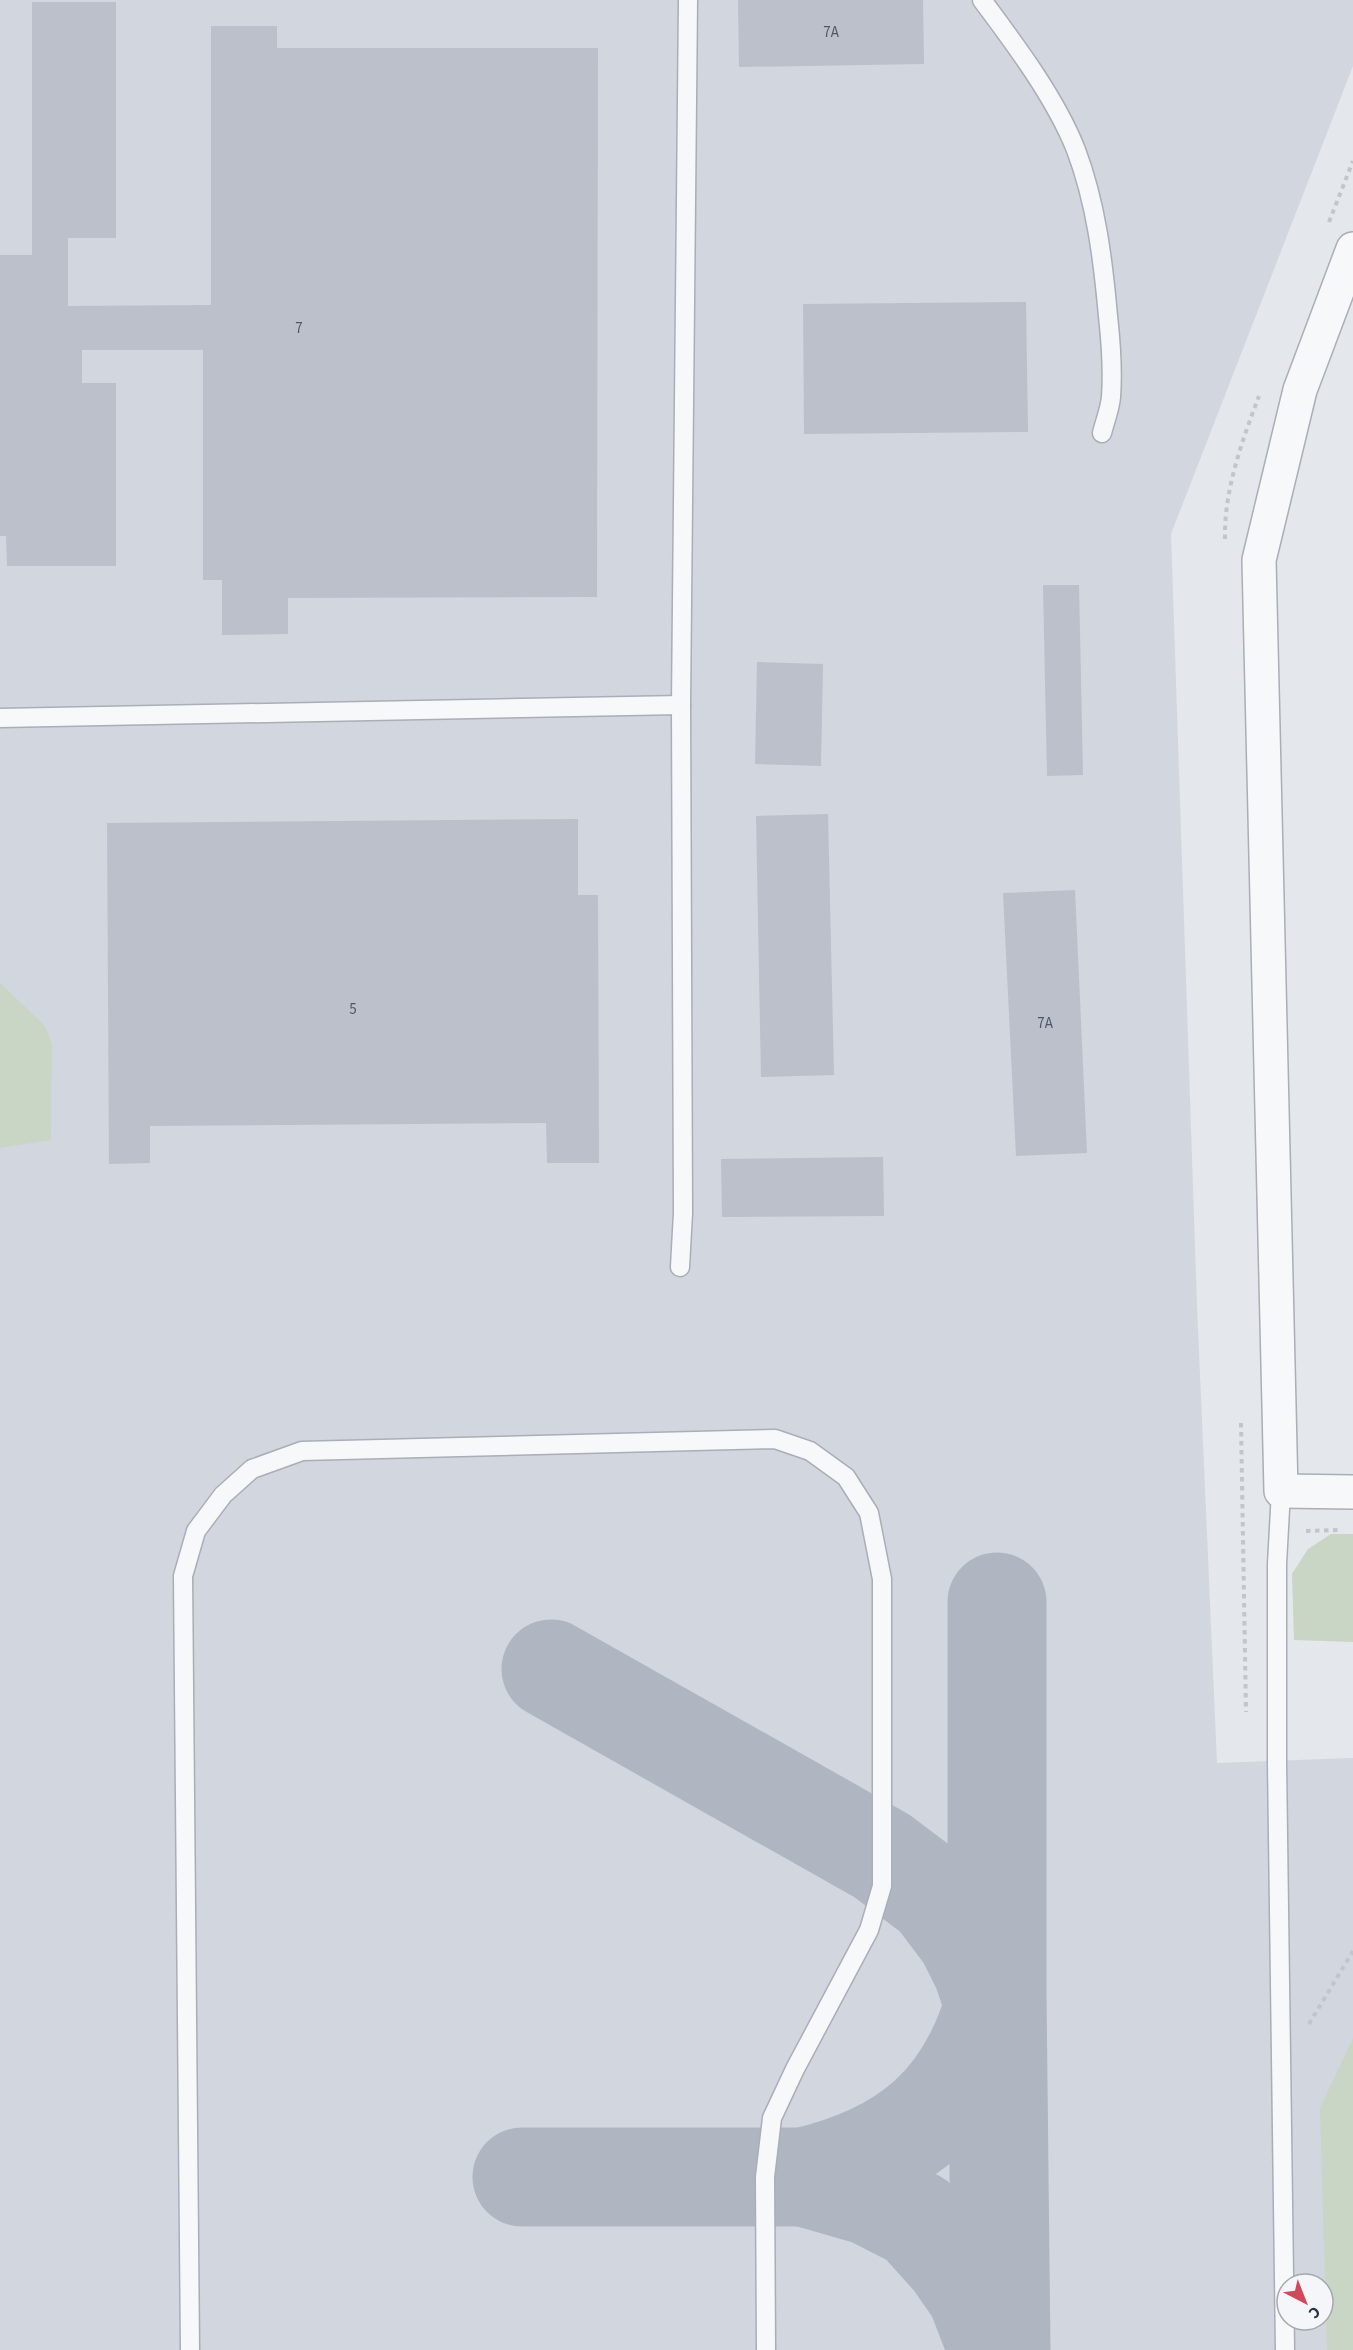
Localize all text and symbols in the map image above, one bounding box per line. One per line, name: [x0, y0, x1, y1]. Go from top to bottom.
house number: 7А: [823, 22, 840, 43]
house number: 7: [295, 318, 303, 339]
house number: 5: [349, 999, 357, 1020]
house number: 7А: [1037, 1013, 1054, 1034]
north arrow: [1275, 2272, 1335, 2332]
text: С: [1304, 2301, 1325, 2324]

